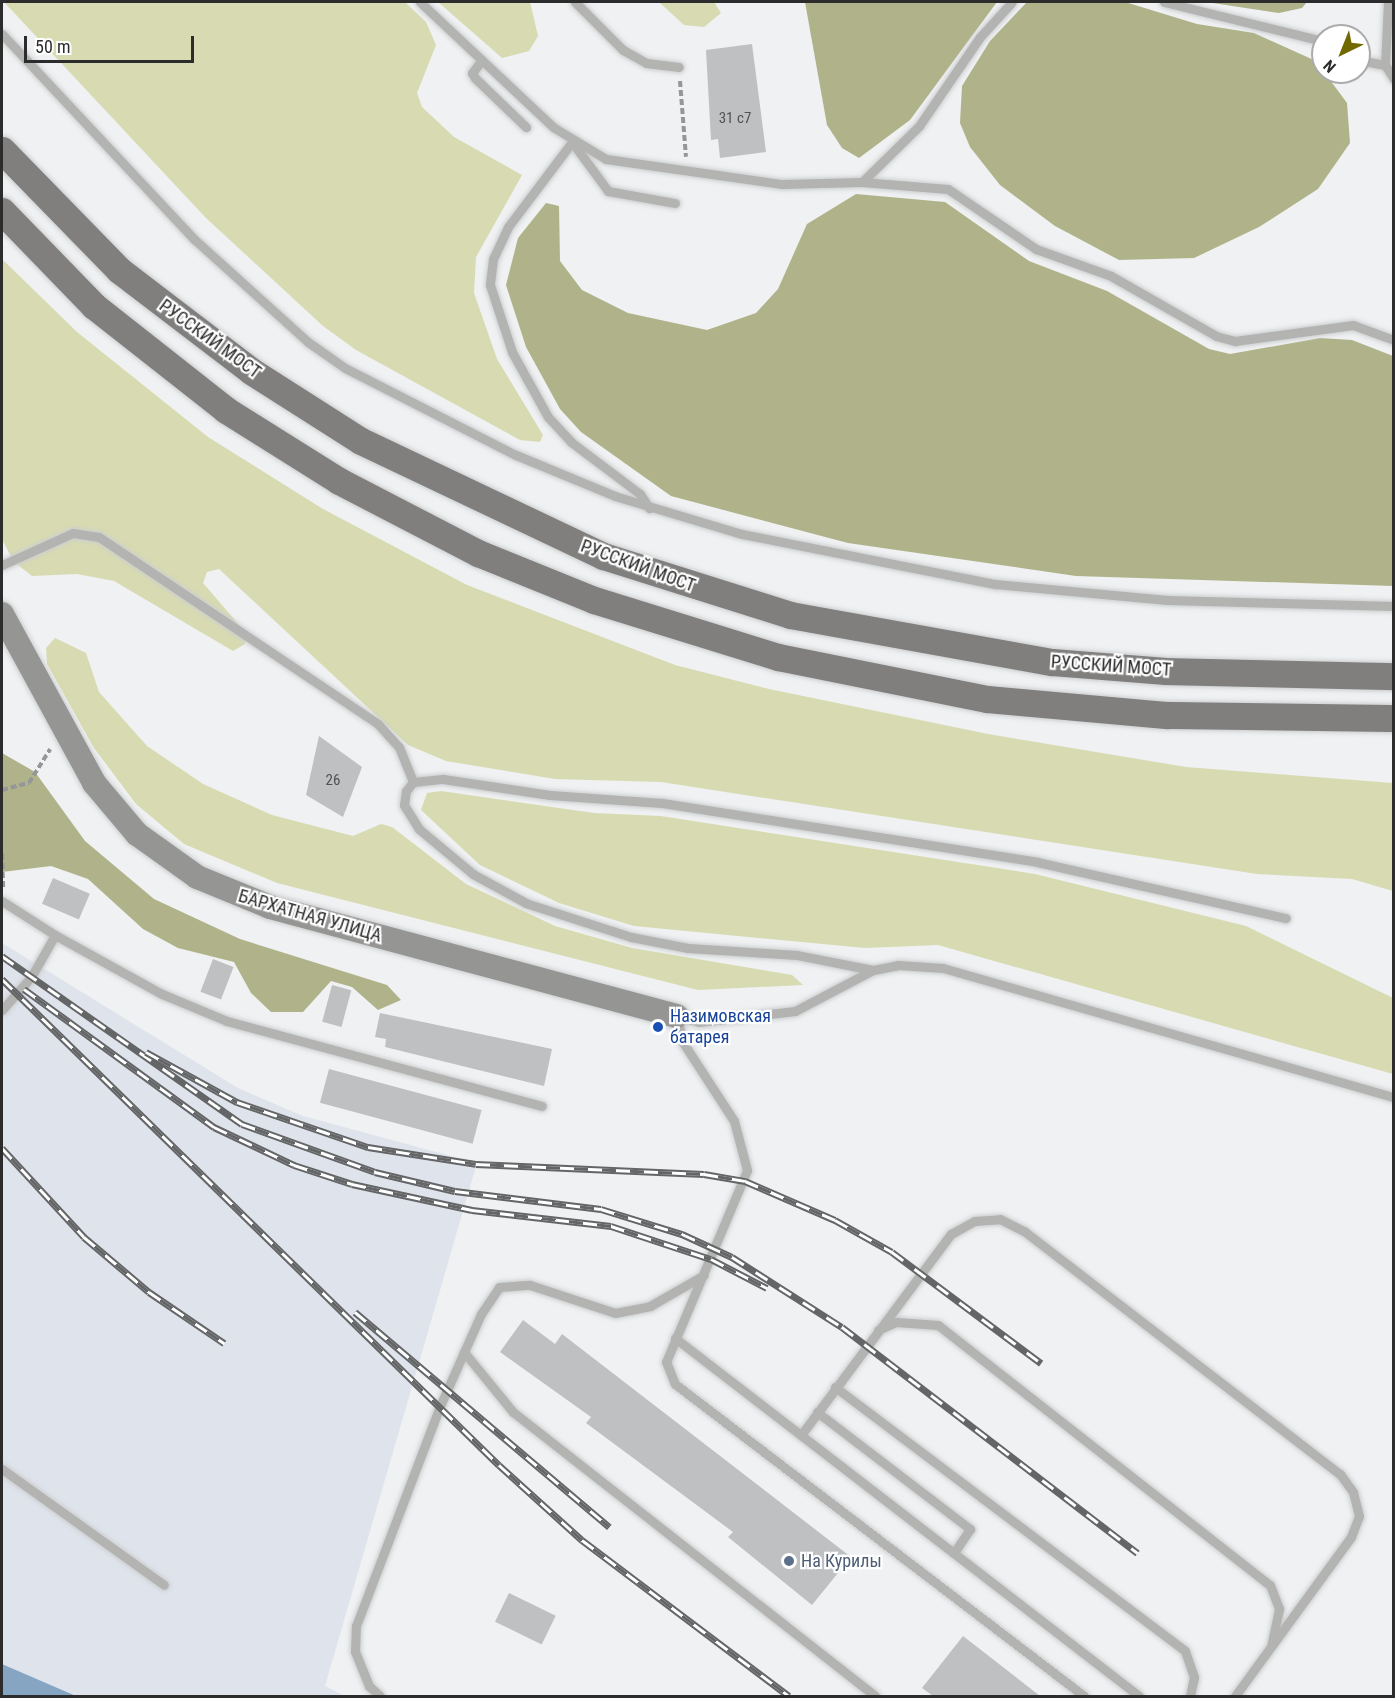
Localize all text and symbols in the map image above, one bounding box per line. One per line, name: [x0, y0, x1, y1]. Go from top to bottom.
scale bar: [27, 24, 196, 62]
north arrow: [1311, 24, 1371, 84]
text: 50 m: [35, 36, 70, 57]
text: N: [1320, 56, 1340, 76]
house number: 31 с7: [719, 110, 751, 128]
street label: РУССКИЙ МОСТ: [155, 295, 265, 383]
street label: РУССКИЙ МОСТ: [578, 535, 698, 597]
street label: РУССКИЙ МОСТ: [1050, 651, 1172, 681]
house number: 26: [326, 772, 340, 790]
street label: БАРХАТНАЯ УЛИЦА: [236, 885, 384, 947]
place label: Назимовская батарея: [670, 1006, 771, 1048]
marker: Назимовская батарея: [651, 1020, 665, 1034]
place label: На Курилы: [801, 1550, 882, 1572]
marker: На Курилы: [782, 1554, 796, 1568]

